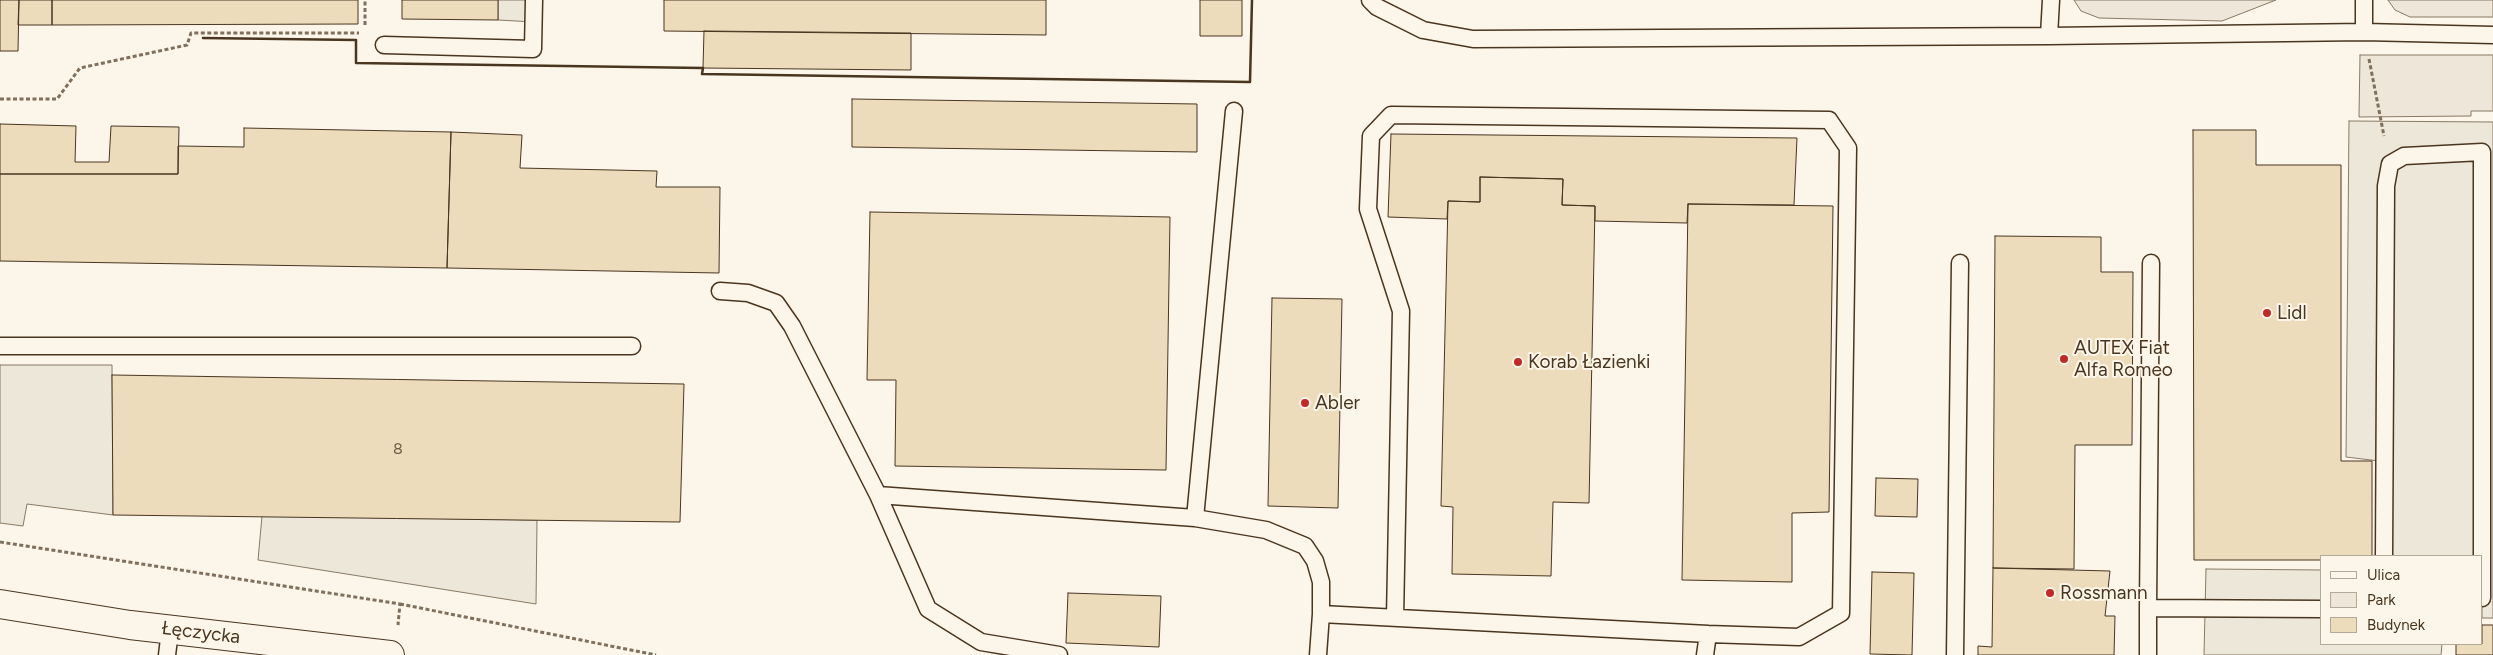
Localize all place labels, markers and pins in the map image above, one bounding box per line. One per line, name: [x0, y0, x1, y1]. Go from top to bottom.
place label: Lidl: [2277, 302, 2307, 324]
marker: Lidl: [2261, 307, 2273, 319]
place label: AUTEX Fiat Alfa Romeo: [2074, 337, 2173, 381]
place label: Korab Łazienki: [1528, 351, 1650, 373]
marker: AUTEX Fiat Alfa Romeo: [2058, 353, 2070, 365]
marker: Korab Łazienki: [1512, 356, 1524, 368]
place label: Abler: [1315, 392, 1360, 414]
marker: Abler: [1299, 397, 1311, 409]
place label: Rossmann: [2060, 582, 2148, 604]
marker: Rossmann: [2044, 587, 2056, 599]

